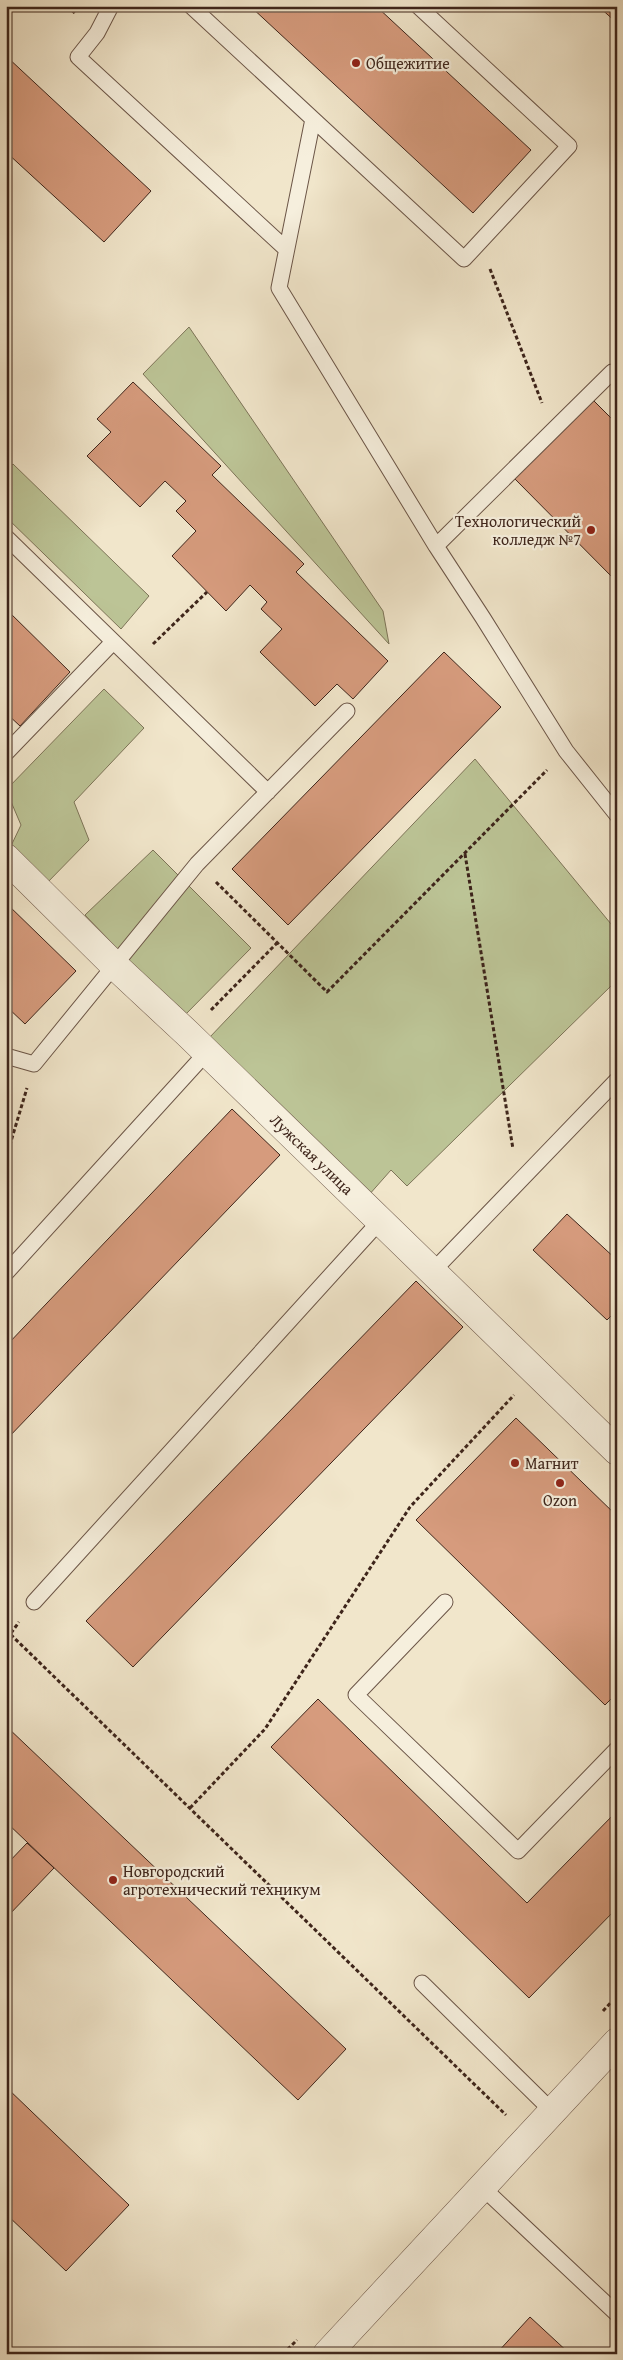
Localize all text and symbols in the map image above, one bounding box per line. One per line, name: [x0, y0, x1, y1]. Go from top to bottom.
place label: Общежитие: [366, 51, 450, 75]
marker: Общежитие: [350, 57, 362, 69]
place label: Технологический колледж №7: [455, 509, 581, 551]
marker: Технологический колледж №7: [585, 524, 597, 536]
street label: Лужская улица: [265, 1108, 359, 1200]
place label: Магнит: [525, 1451, 579, 1475]
marker: Магнит: [509, 1457, 521, 1469]
marker: Ozon: [554, 1477, 566, 1489]
place label: Ozon: [543, 1488, 577, 1512]
place label: Новгородский агротехнический техникум: [123, 1859, 321, 1901]
marker: Новгородский агротехнический техникум: [107, 1874, 119, 1886]

